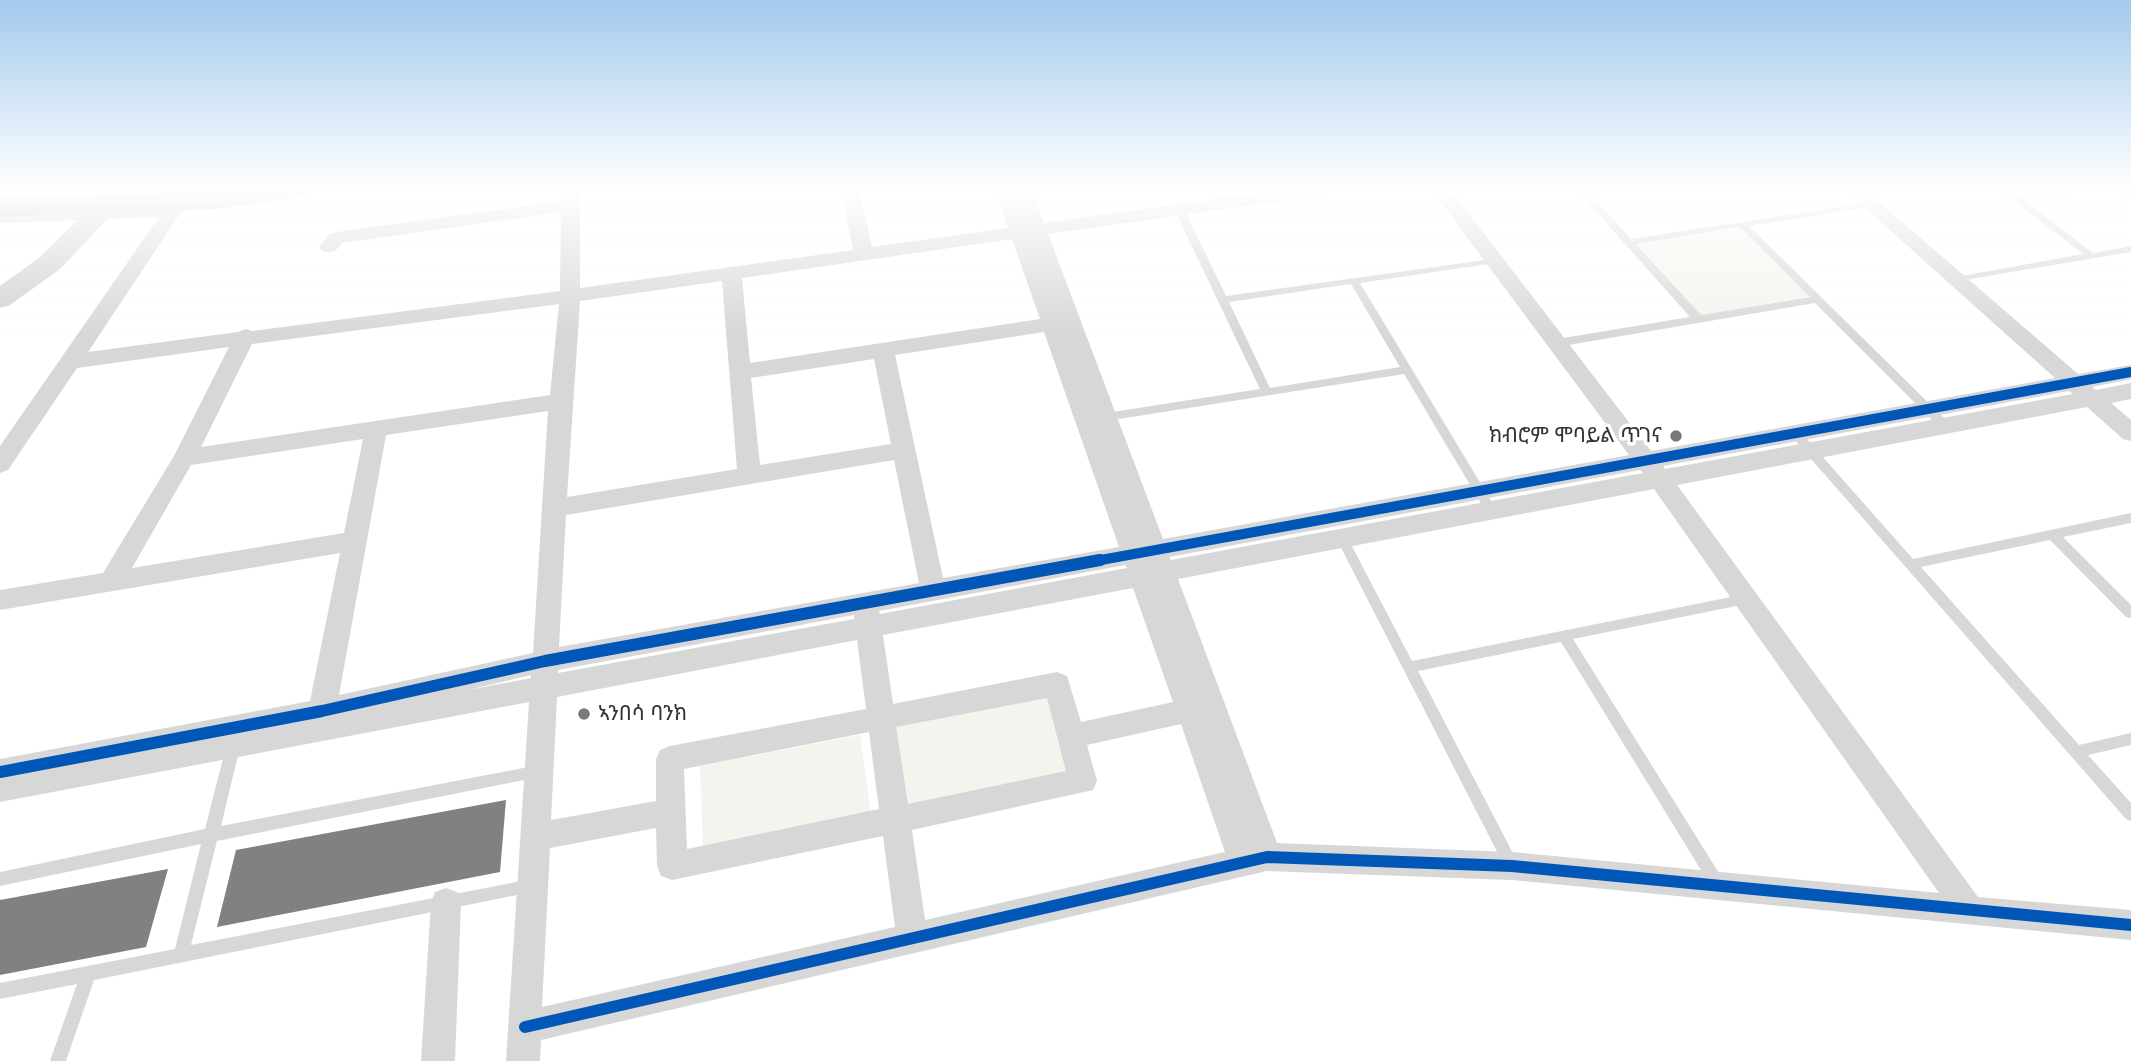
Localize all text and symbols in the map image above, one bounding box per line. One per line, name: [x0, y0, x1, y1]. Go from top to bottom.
place label: ክብሮም ሞባይል ጥገና: [1489, 423, 1662, 449]
marker: ክብሮም ሞባይል ጥገና: [1668, 428, 1684, 444]
place label: ኣንበሳ ባንክ: [598, 701, 687, 727]
marker: ኣንበሳ ባንክ: [576, 706, 592, 722]

